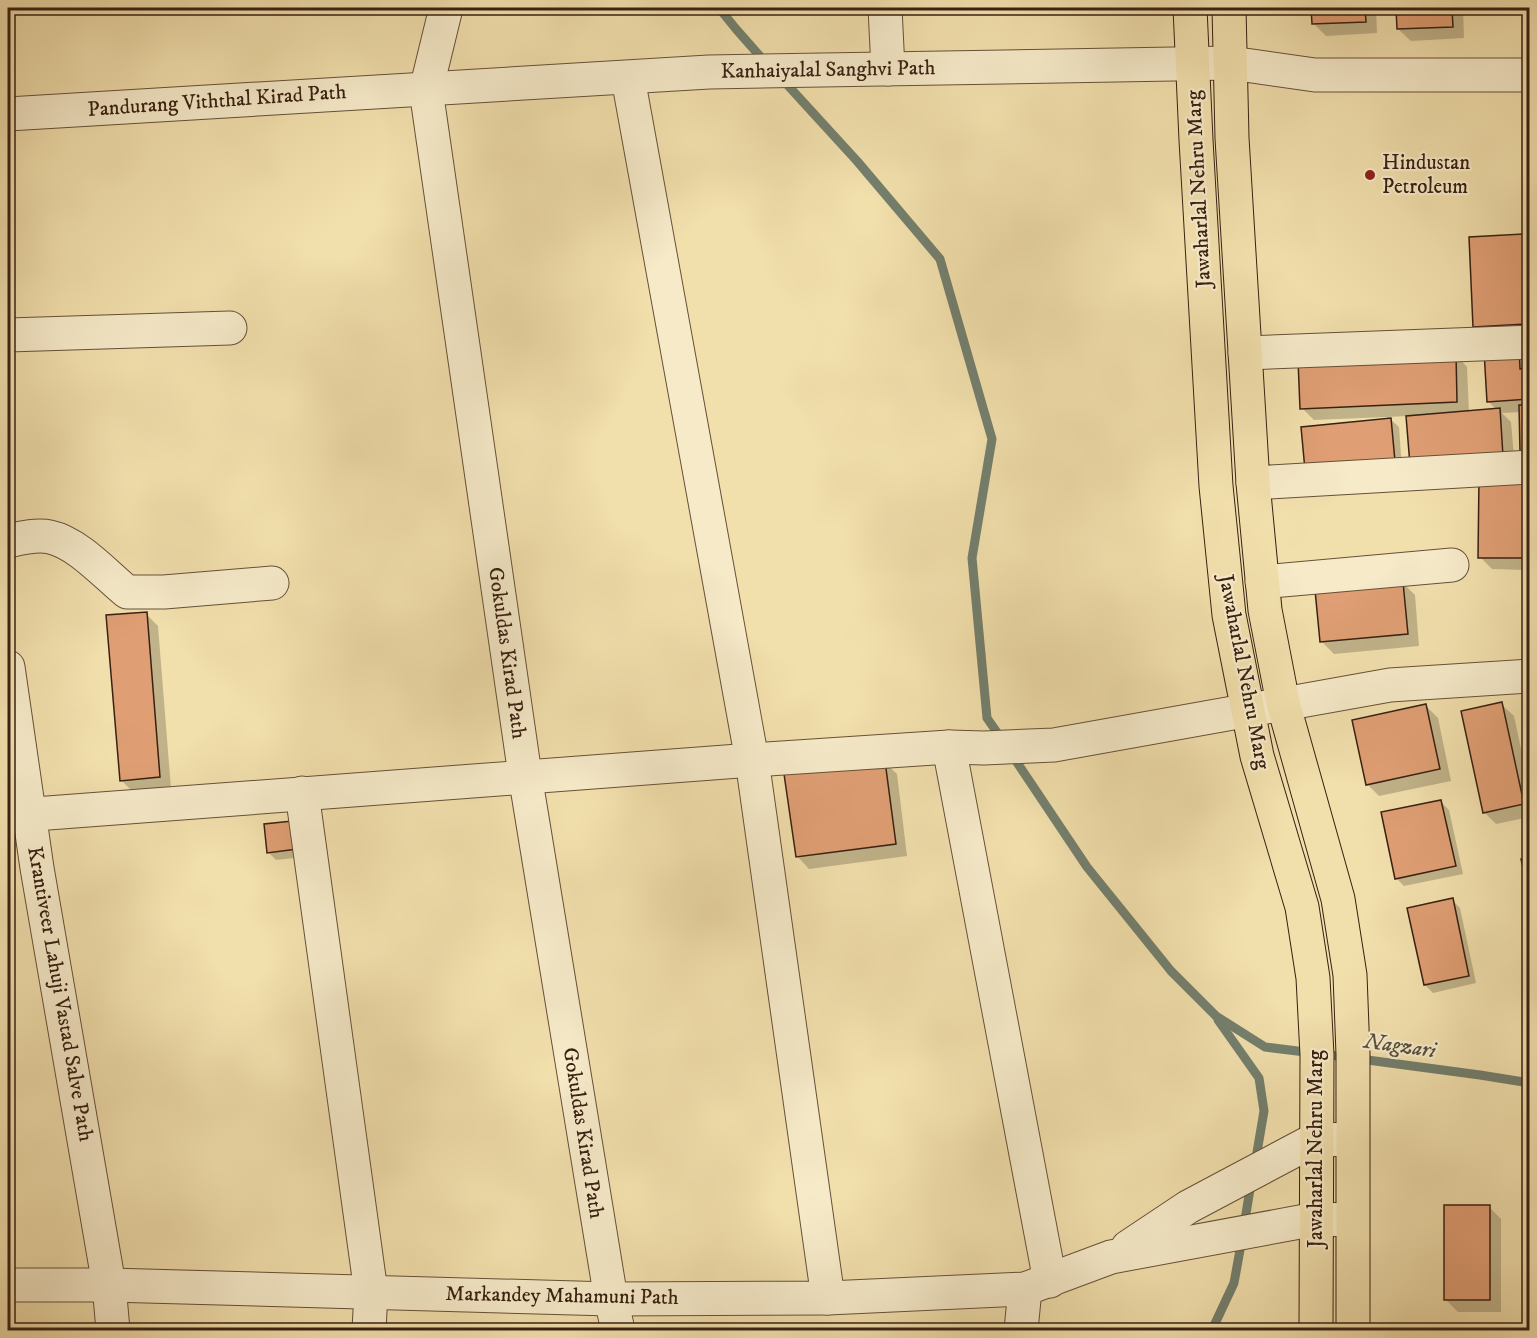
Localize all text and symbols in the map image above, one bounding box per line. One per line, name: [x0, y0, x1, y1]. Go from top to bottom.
street label: Kanhaiyalal Sanghvi Path: [720, 55, 936, 85]
street label: Pandurang Viththal Kirad Path: [87, 79, 347, 123]
street label: Jawaharlal Nehru Marg: [1181, 89, 1217, 291]
place label: Hindustan Petroleum: [1382, 150, 1470, 200]
marker: Hindustan Petroleum: [1363, 168, 1377, 182]
street label: Gokuldas Kirad Path: [482, 565, 532, 741]
street label: Jawaharlal Nehru Marg: [1212, 570, 1276, 772]
street label: Krantiveer Lahuji Vastad Salve Path: [21, 844, 99, 1144]
water label: Nagzari: [1360, 1027, 1439, 1065]
street label: Gokuldas Kirad Path: [557, 1045, 609, 1221]
street label: Jawaharlal Nehru Marg: [1303, 1049, 1329, 1250]
street label: Markandey Mahamuni Path: [445, 1281, 679, 1311]

